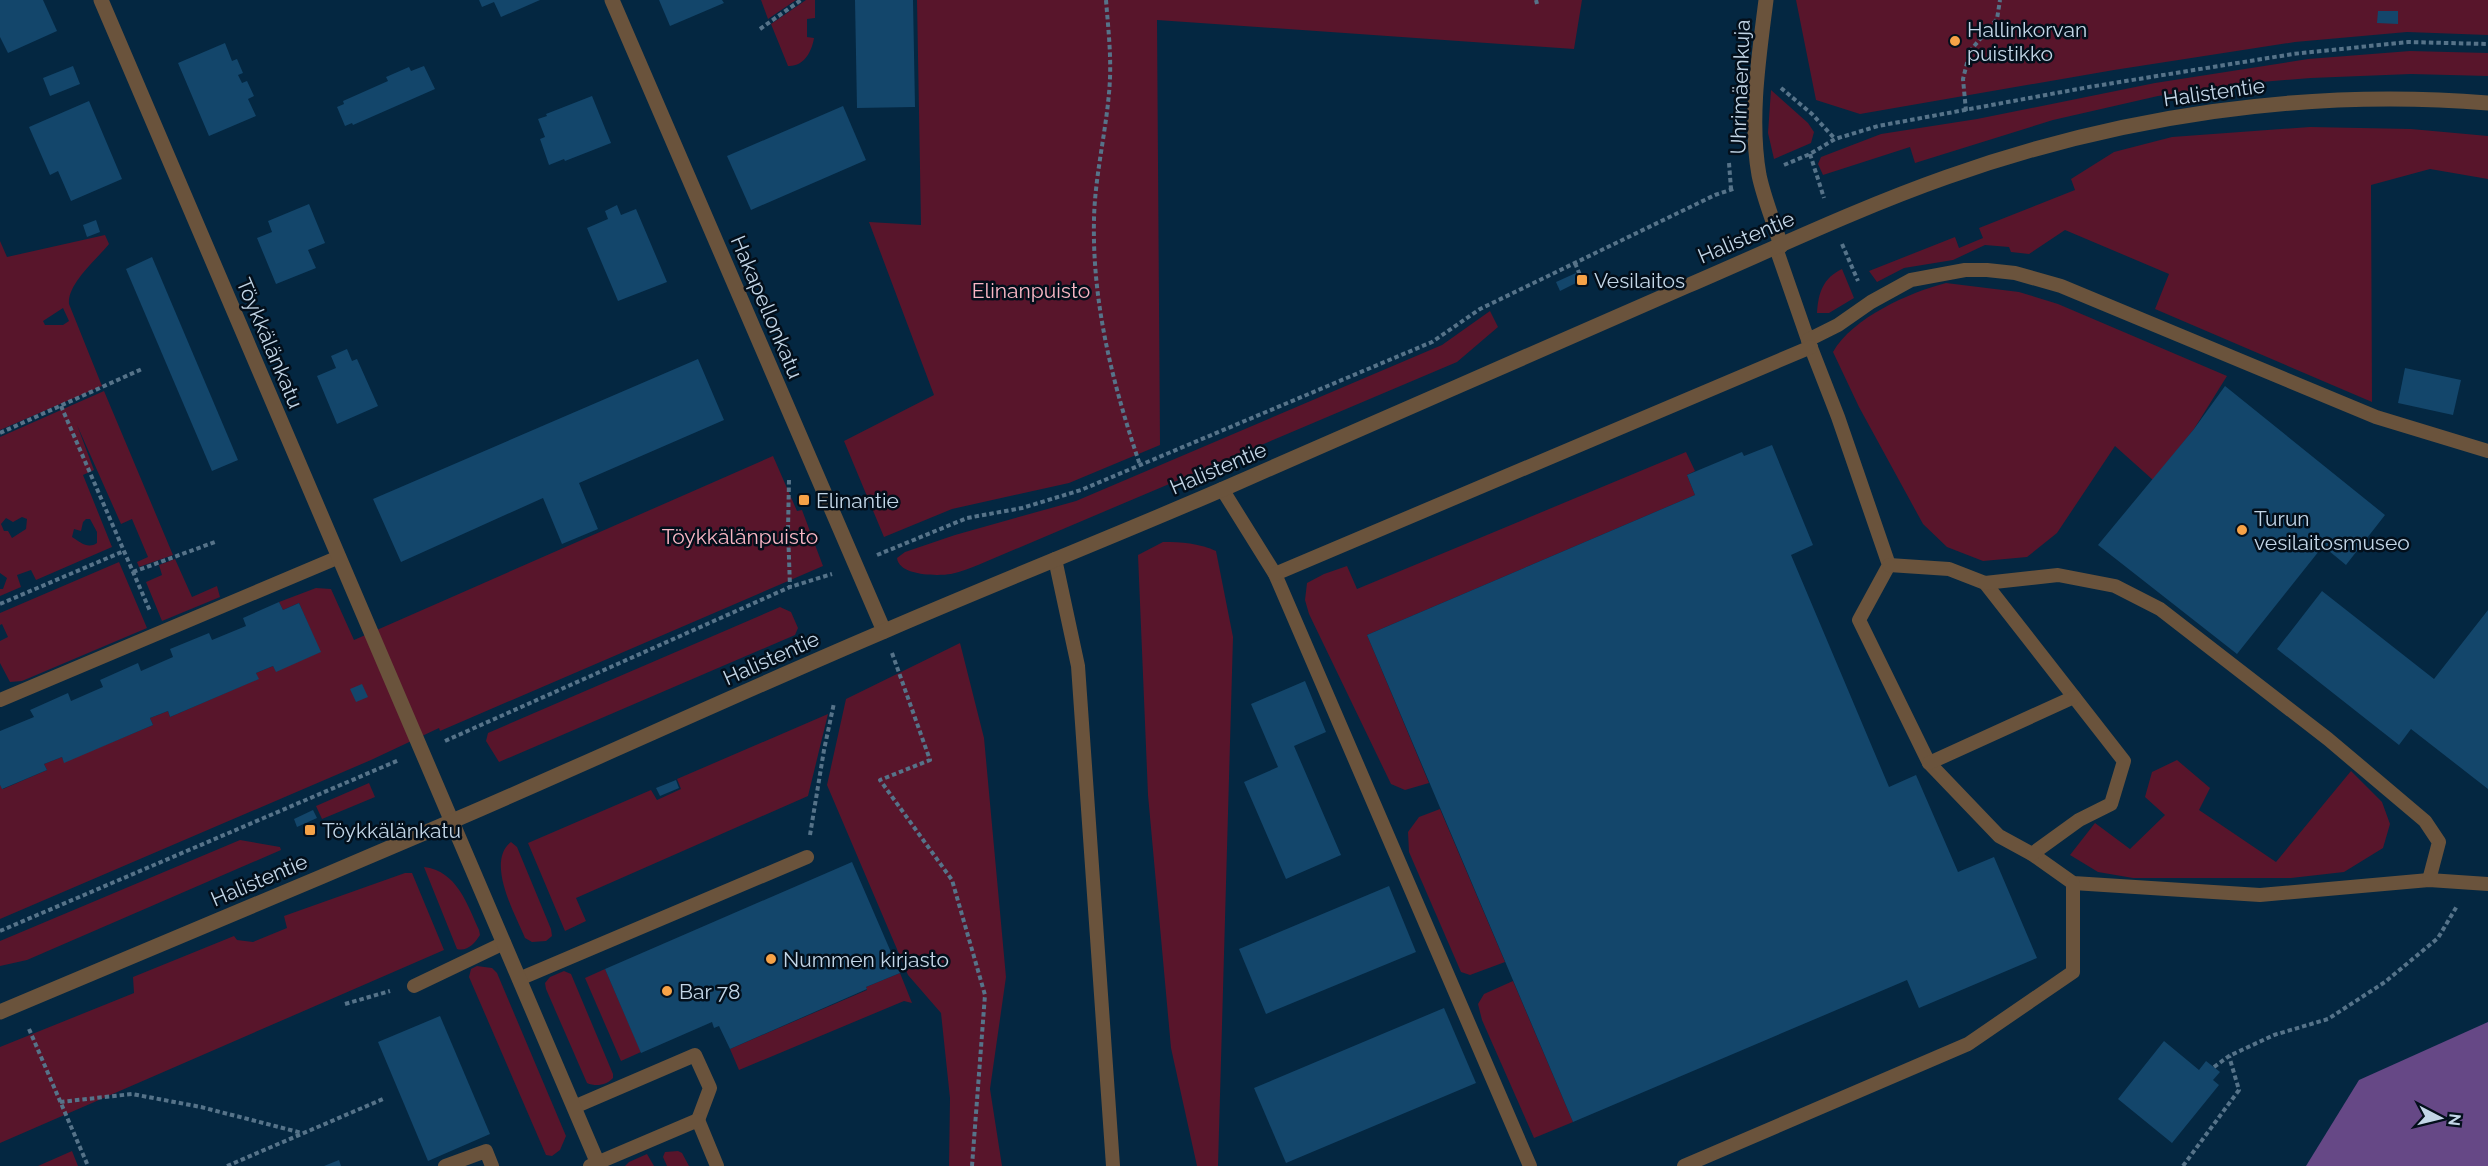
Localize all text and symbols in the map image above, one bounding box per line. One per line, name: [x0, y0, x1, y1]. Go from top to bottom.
place label: Hallinkorvan puistikko: [1967, 17, 2087, 66]
street label: Uhrimäenkuja: [1725, 19, 1755, 155]
marker: Hallinkorvan puistikko: [1948, 34, 1962, 48]
street label: Halistentie: [2161, 72, 2267, 112]
street label: Halistentie: [1694, 205, 1798, 269]
street label: Hakapellonkatu: [726, 232, 808, 382]
place label: Vesilaitos: [1594, 268, 1685, 293]
marker: Vesilaitos: [1575, 273, 1589, 287]
street label: Töykkälänkatu: [231, 274, 309, 412]
park label: Elinanpuisto: [972, 278, 1090, 303]
street label: Halistentie: [1166, 436, 1270, 500]
place label: Elinantie: [816, 488, 899, 513]
marker: Elinantie: [797, 493, 811, 507]
place label: Turun vesilaitosmuseo: [2254, 506, 2410, 555]
marker: Turun vesilaitosmuseo: [2235, 523, 2249, 537]
park label: Töykkälänpuisto: [662, 524, 818, 549]
street label: Halistentie: [719, 626, 823, 690]
place label: Töykkälänkatu: [322, 818, 461, 843]
marker: Töykkälänkatu: [303, 823, 317, 837]
street label: Halistentie: [207, 848, 311, 912]
place label: Nummen kirjasto: [783, 947, 949, 972]
marker: Nummen kirjasto: [764, 952, 778, 966]
place label: Bar 78: [679, 979, 740, 1004]
marker: Bar 78: [660, 984, 674, 998]
north arrow: [2410, 1088, 2470, 1148]
text: N: [2444, 1113, 2465, 1127]

